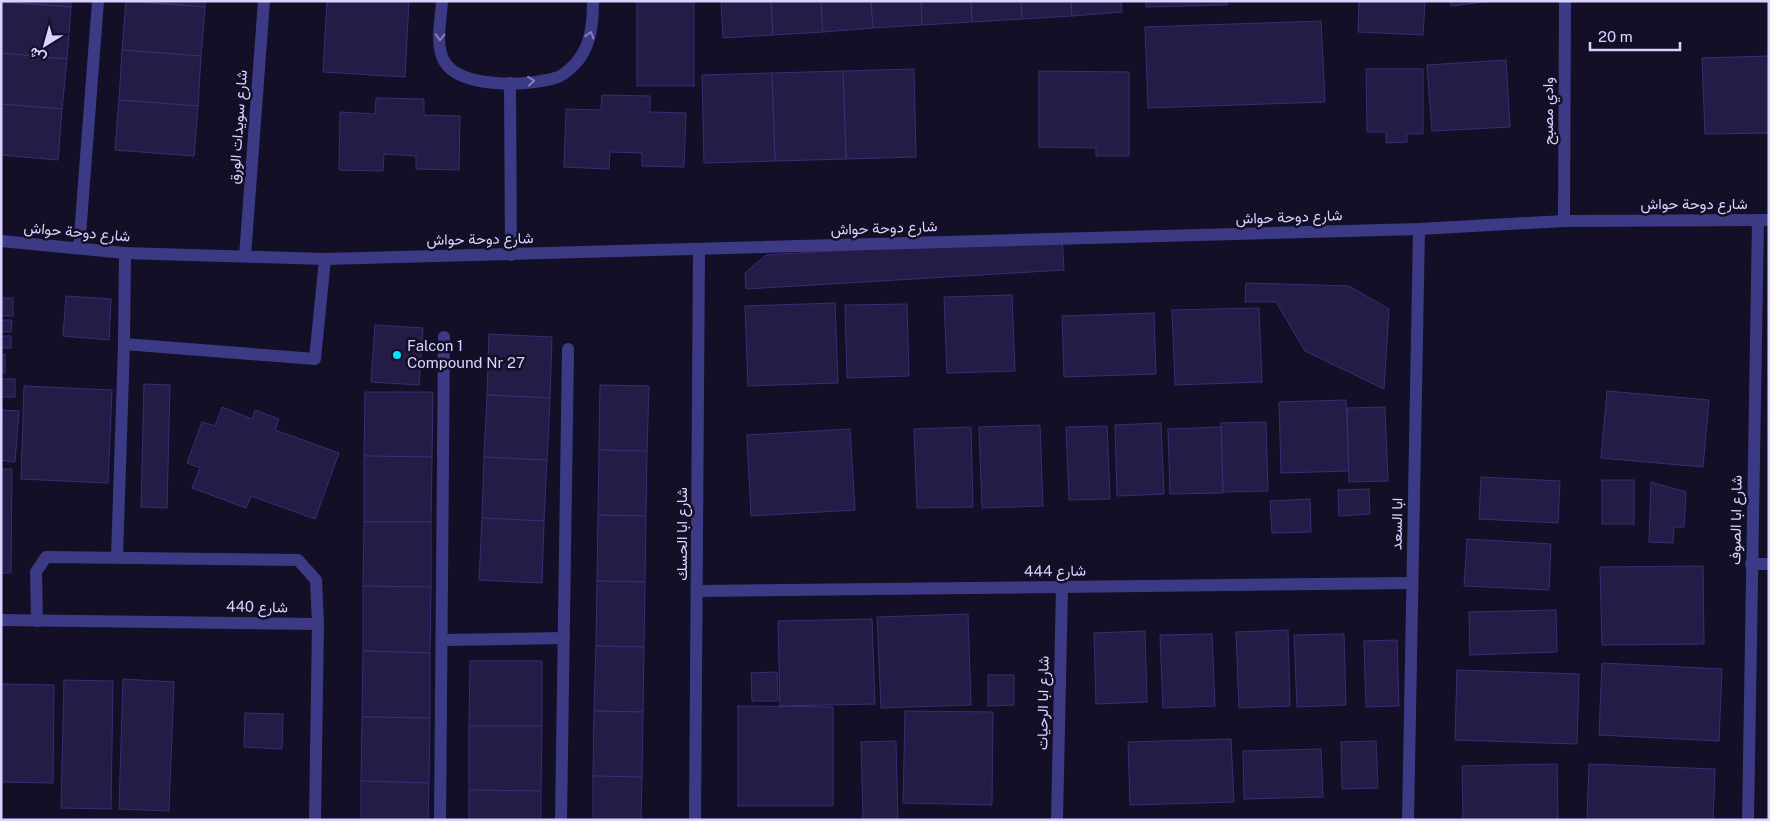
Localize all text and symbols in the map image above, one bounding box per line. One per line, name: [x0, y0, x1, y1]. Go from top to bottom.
north arrow: [20, 20, 70, 70]
scale bar: [1590, 20, 1680, 52]
text: 20 m: [1598, 28, 1633, 45]
one-way arrow: [584, 30, 595, 39]
one-way arrow: [435, 34, 445, 41]
text: ش: [26, 43, 49, 67]
street label: شارع سويدات الورق: [225, 69, 253, 185]
one-way arrow: [528, 76, 536, 87]
street label: وادي مصبح: [1539, 77, 1561, 145]
street label: شارع دوحة حواش: [1640, 195, 1748, 215]
street label: شارع دوحة حواش: [1235, 206, 1343, 230]
street label: شارع دوحة حواش: [830, 217, 938, 241]
street label: شارع دوحة حواش: [23, 218, 131, 248]
street label: شارع دوحة حواش: [426, 229, 534, 251]
place label: Falcon 1 Compound Nr 27: [407, 337, 525, 371]
marker: Falcon 1 Compound Nr 27: [391, 349, 403, 361]
street label: شارع ابا الصوف: [1726, 475, 1748, 565]
street label: شارع ابا الحسك: [673, 487, 693, 581]
street label: ابا السعد: [1388, 498, 1406, 550]
street label: شارع 444: [1024, 561, 1086, 583]
street label: شارع 440: [226, 597, 288, 619]
street label: شارع ابا الرحيات: [1033, 656, 1055, 750]

